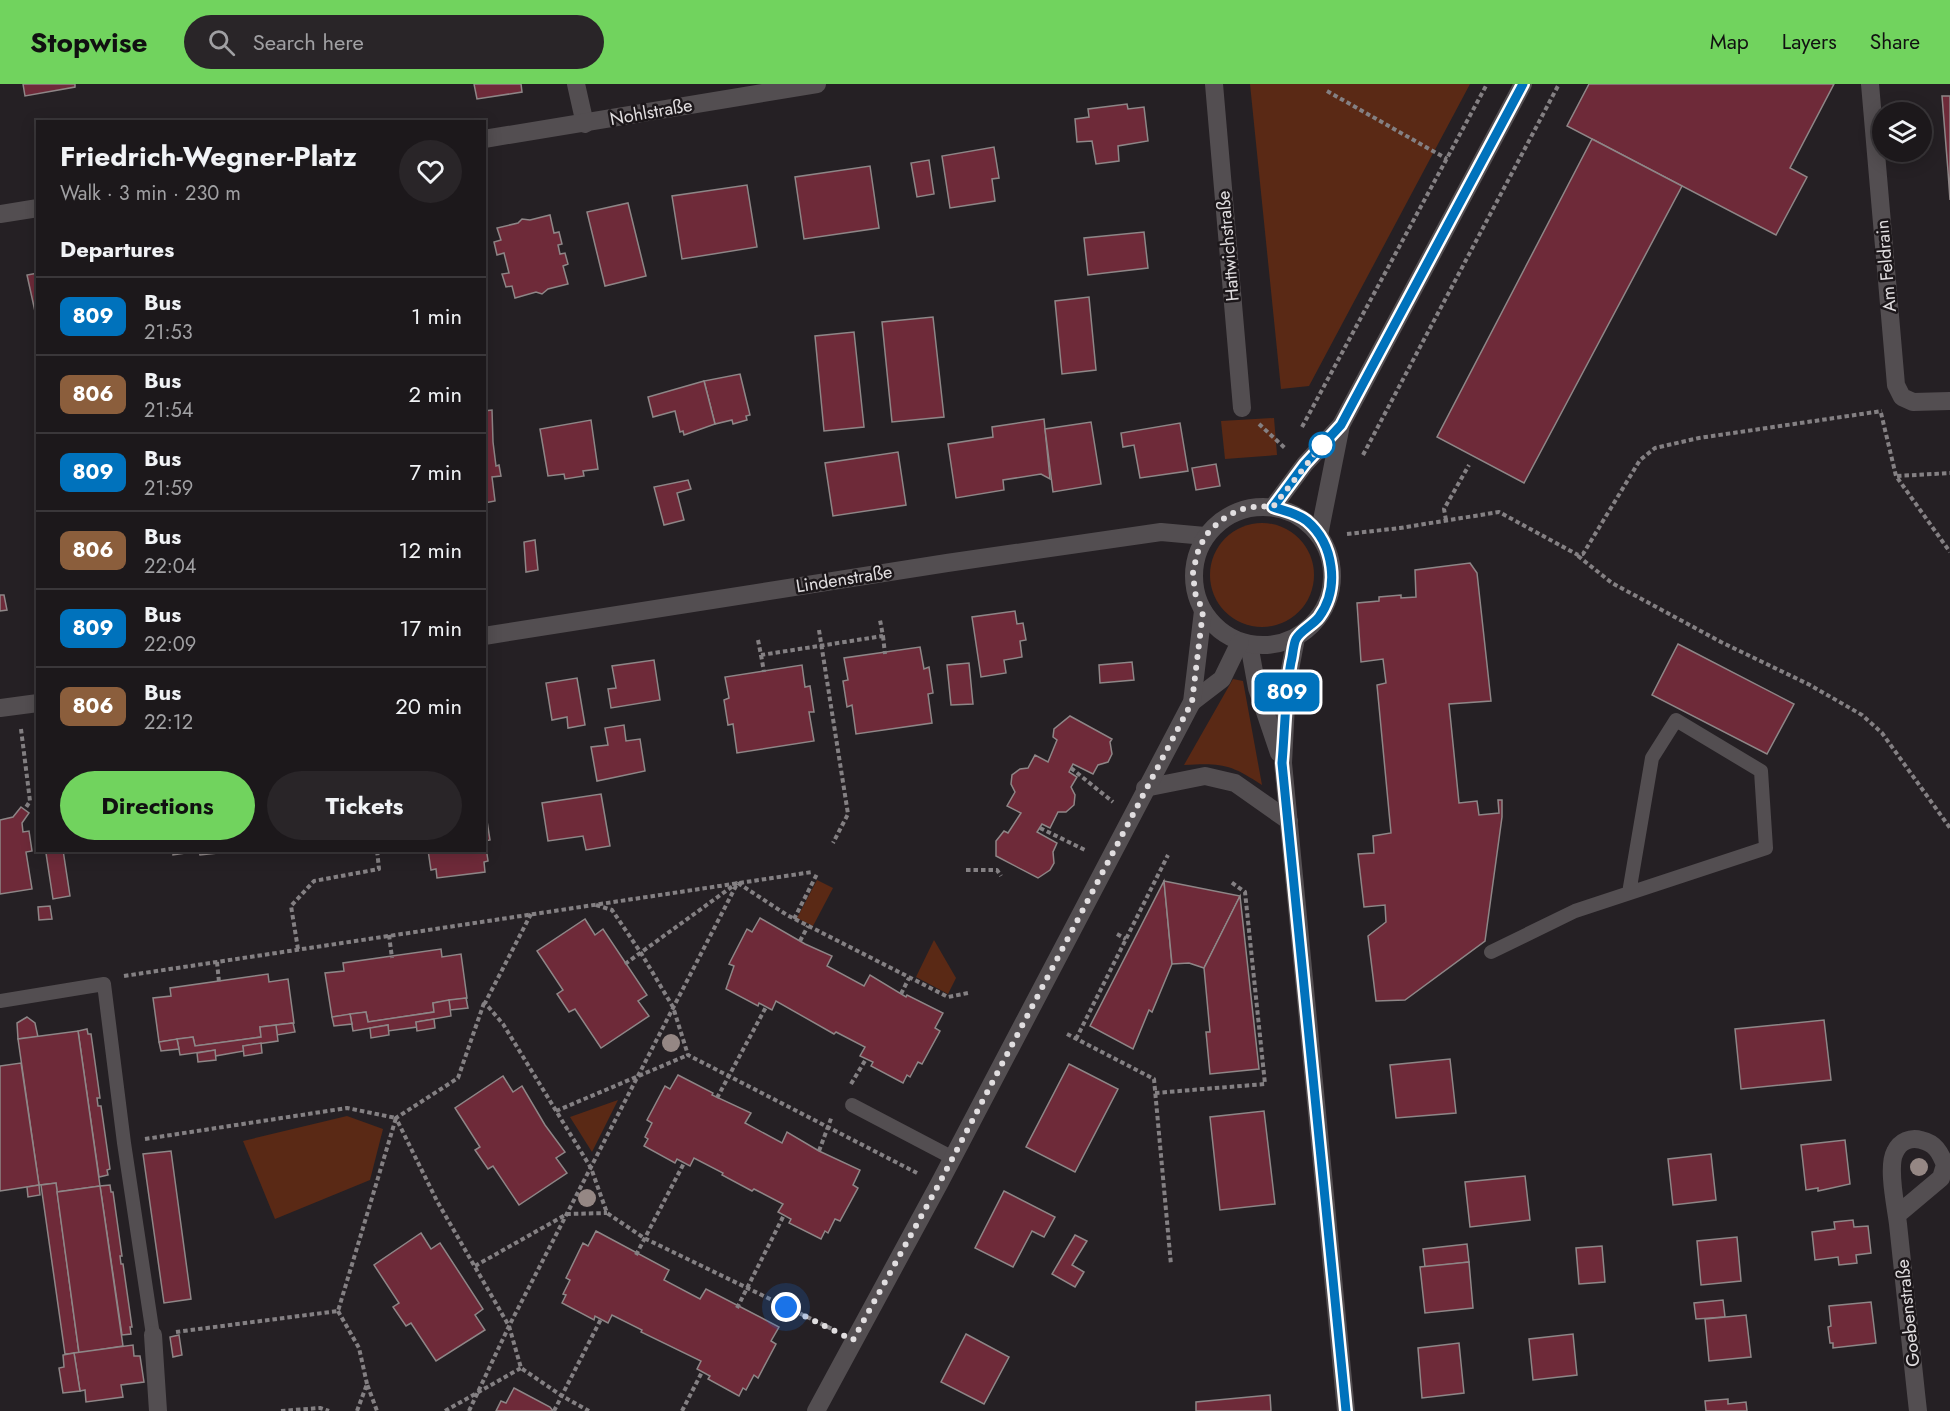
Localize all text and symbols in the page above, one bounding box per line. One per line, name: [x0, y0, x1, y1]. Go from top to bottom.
search box: [184, 15, 604, 69]
text: Stopwise: [30, 22, 148, 63]
icon: search: [205, 26, 238, 59]
text: Search here: [253, 26, 364, 58]
text: Map: [1710, 27, 1749, 57]
text: Layers: [1782, 27, 1837, 57]
text: Share: [1870, 27, 1920, 57]
street label: Nohlstraße: [608, 92, 694, 132]
map controls: [1872, 102, 1932, 162]
button: layers: [1872, 102, 1932, 162]
text: Friedrich-Wegner-Platz: [60, 136, 357, 177]
button: heart: [399, 140, 462, 203]
text: Walk · 3 min · 230 m: [60, 179, 241, 208]
street label: Hattwichstraße: [1210, 190, 1246, 302]
street label: Am Feldrain: [1869, 219, 1903, 313]
text: Departures: [60, 233, 174, 265]
text: Bus: [144, 286, 181, 318]
text: 1 min: [411, 300, 462, 332]
text: 809: [72, 301, 114, 331]
text: 21:53: [144, 318, 193, 347]
text: Bus: [144, 364, 181, 396]
text: 2 min: [408, 378, 462, 410]
text: 806: [72, 379, 114, 409]
text: 21:54: [144, 396, 193, 425]
unlabelled marker: [1309, 432, 1335, 458]
text: Bus: [144, 442, 181, 474]
text: 7 min: [409, 456, 462, 488]
text: 809: [72, 457, 114, 487]
text: 21:59: [144, 474, 193, 503]
text: Bus: [144, 520, 181, 552]
text: 12 min: [399, 534, 462, 566]
text: 806: [72, 535, 114, 565]
text: 22:04: [144, 552, 196, 581]
street label: Lindenstraße: [794, 559, 894, 599]
text: Bus: [144, 598, 181, 630]
text: 17 min: [400, 612, 462, 644]
text: 809: [72, 613, 114, 643]
text: 22:09: [144, 630, 196, 659]
line badge: 809: [1252, 672, 1322, 712]
text: Bus: [144, 676, 181, 708]
text: 809: [1266, 677, 1308, 707]
text: 20 min: [395, 690, 462, 722]
text: 806: [72, 691, 114, 721]
text: 22:12: [144, 708, 193, 737]
button: Directions: [60, 771, 255, 840]
button: Tickets: [267, 771, 462, 840]
street label: Goebenstraße: [1889, 1258, 1927, 1368]
your location: [771, 1292, 801, 1322]

